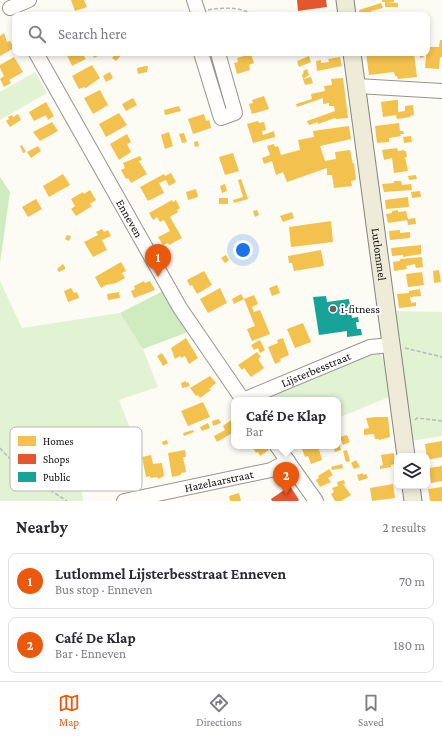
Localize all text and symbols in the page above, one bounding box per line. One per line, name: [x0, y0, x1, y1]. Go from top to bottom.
search box: [12, 12, 430, 56]
icon: search: [26, 23, 48, 45]
text: Search here: [58, 26, 127, 42]
street label: Enneven: [113, 197, 146, 241]
street label: Lutlommel: [368, 227, 389, 281]
your location: [233, 240, 253, 260]
pin: 1: [145, 244, 171, 277]
place label: i-fitness: [341, 302, 380, 316]
marker: i-fitness: [328, 304, 338, 314]
street label: Lijsterbesstraat: [279, 348, 354, 390]
popup: [231, 397, 341, 449]
text: Café De Klap: [246, 408, 326, 424]
text: Bar: [246, 424, 263, 439]
legend: [10, 427, 142, 491]
text: Homes: [43, 435, 74, 447]
text: Shops: [43, 453, 70, 466]
map controls: [394, 453, 430, 489]
button: layers: [394, 453, 430, 489]
pin: 2: [273, 462, 299, 495]
street label: Hazelaarstraat: [183, 467, 256, 495]
text: Public: [43, 471, 71, 483]
text: Nearby: [16, 518, 68, 537]
text: 2 results: [383, 520, 426, 535]
text: Lutlommel Lijsterbesstraat Enneven: [55, 566, 286, 582]
text: 1: [28, 574, 32, 589]
text: 70 m: [399, 574, 425, 589]
text: Bus stop · Enneven: [55, 582, 152, 597]
text: Café De Klap: [55, 630, 136, 646]
text: 2: [27, 638, 33, 653]
text: 180 m: [393, 638, 425, 653]
text: Bar · Enneven: [55, 646, 126, 661]
tab: Map: [58, 692, 80, 728]
tab: Directions: [196, 692, 242, 728]
tab: Saved: [358, 692, 384, 728]

